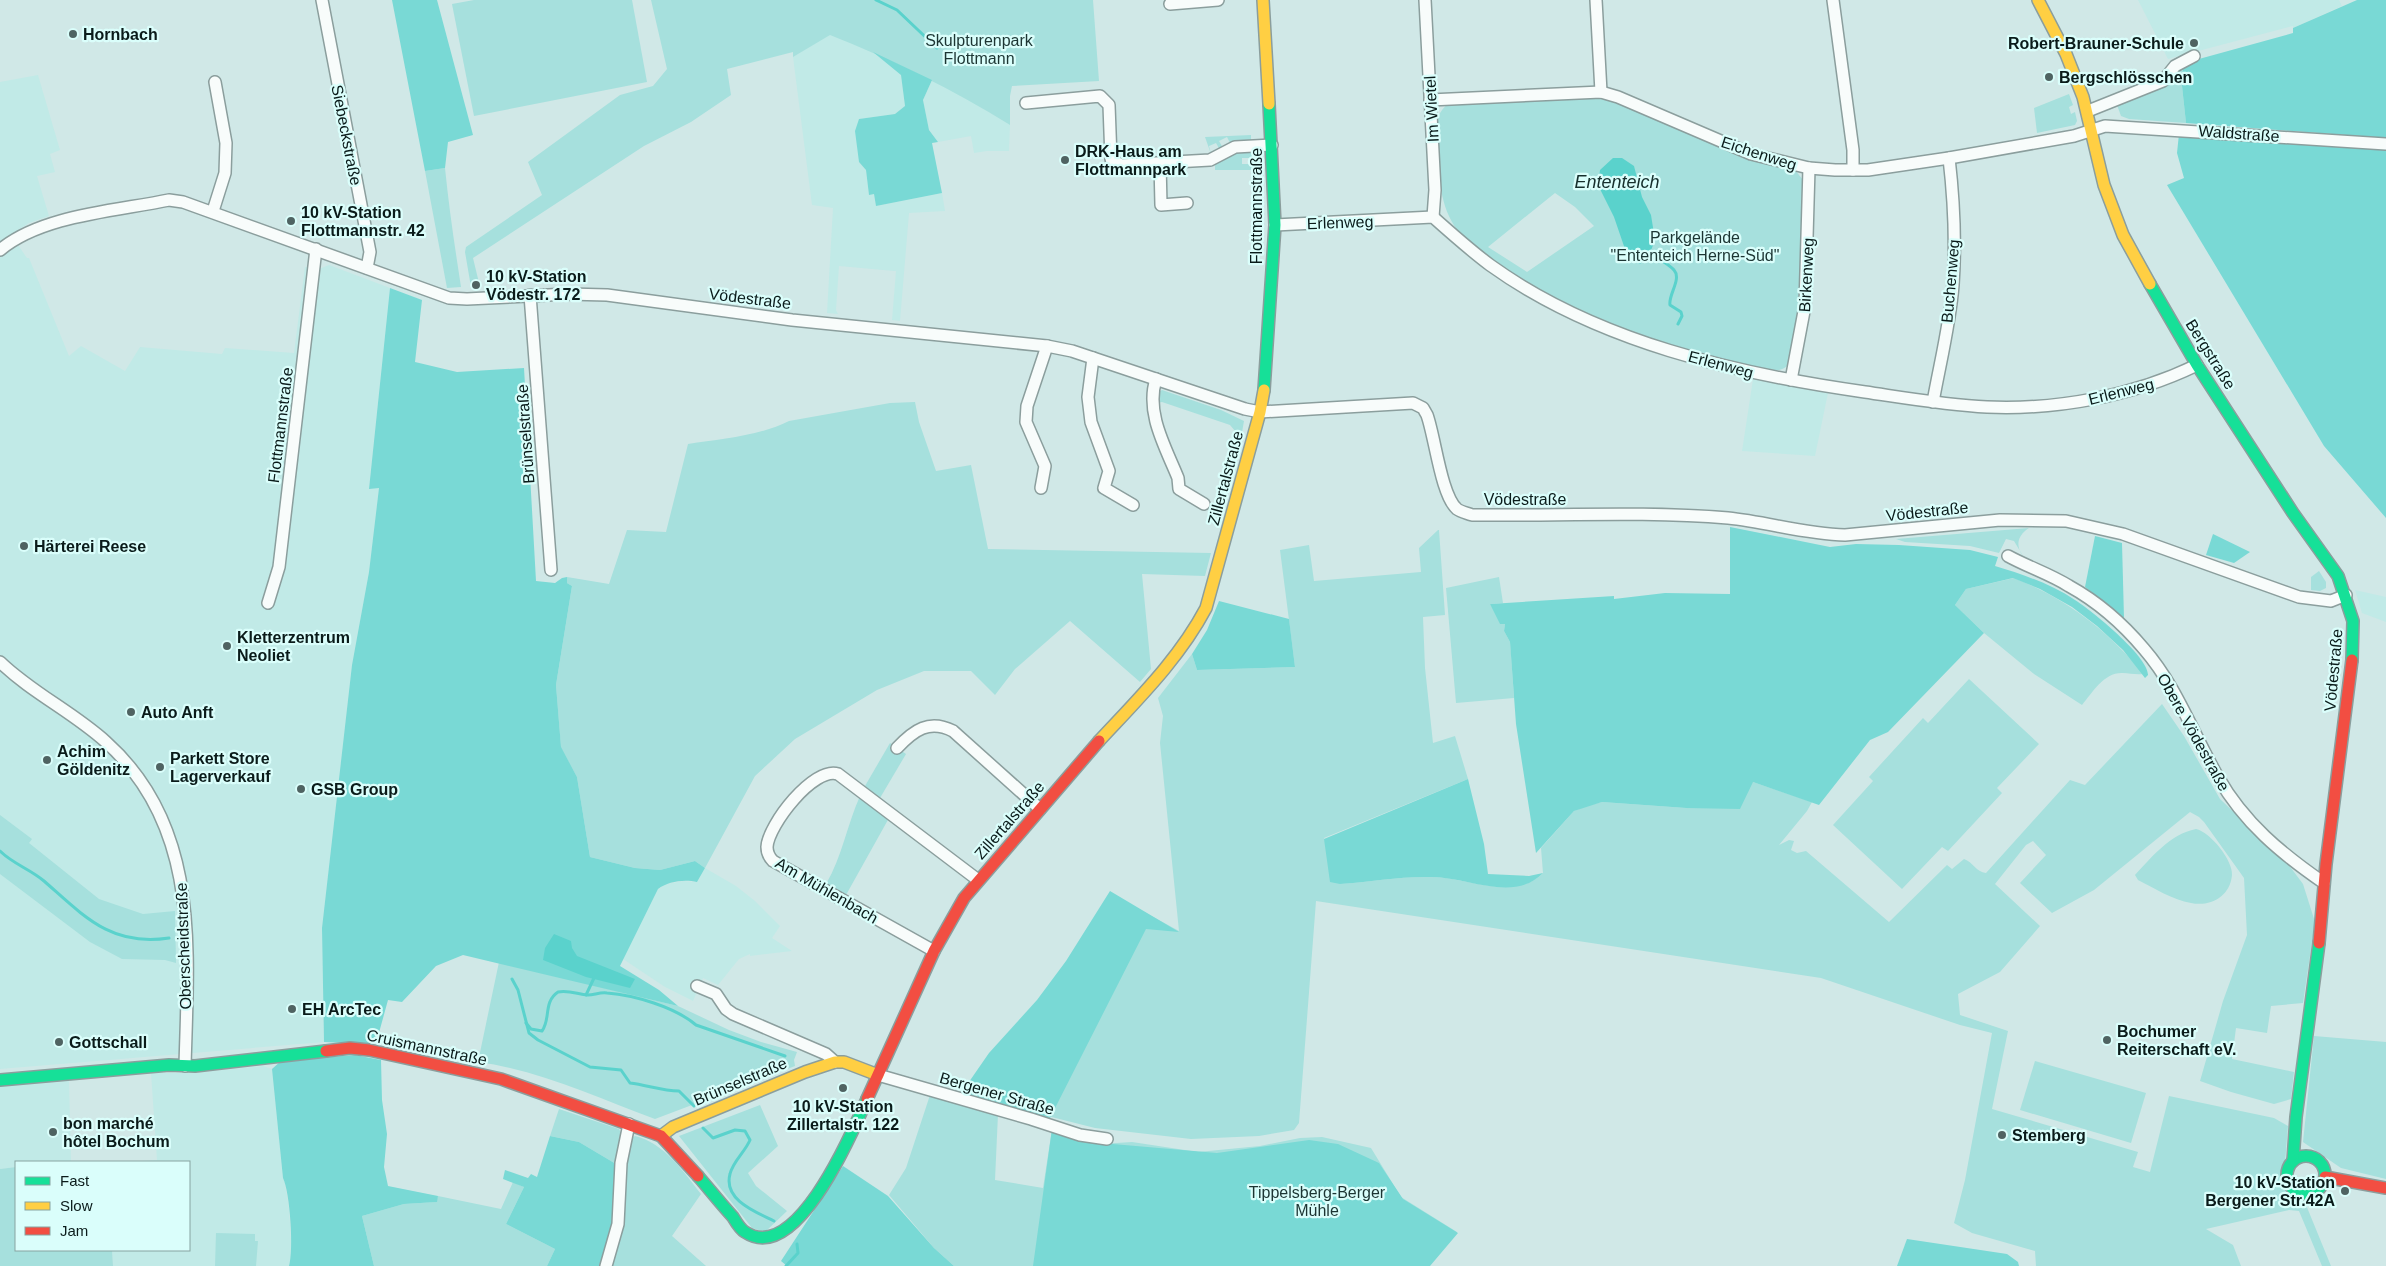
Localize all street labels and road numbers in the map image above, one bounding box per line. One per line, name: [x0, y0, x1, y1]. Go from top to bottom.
street label: Im Wietel: [1421, 75, 1442, 143]
street label: Siebeckstraße: [328, 83, 365, 187]
street label: Waldstraße: [2198, 122, 2280, 145]
street label: Eichenweg: [1719, 133, 1799, 174]
street label: Flottmannstraße: [1248, 148, 1265, 264]
street label: Erlenweg: [1306, 213, 1374, 232]
street label: Birkenweg: [1796, 237, 1817, 313]
street label: Buchenweg: [1938, 239, 1963, 323]
street label: Vödestraße: [708, 285, 792, 312]
street label: Bergstraße: [2182, 316, 2239, 392]
street label: Erlenweg: [1686, 348, 1755, 381]
street label: Flottmannstraße: [265, 366, 296, 484]
street label: Erlenweg: [2087, 375, 2156, 408]
street label: Brünselstraße: [514, 384, 537, 484]
street label: Zillertalstraße: [1205, 429, 1246, 527]
street label: Vödestraße: [1484, 491, 1566, 508]
street label: Vödestraße: [1885, 499, 1969, 524]
street label: Vödestraße: [2321, 628, 2346, 712]
street label: Obere Vödestraße: [2154, 671, 2233, 794]
street label: Zillertalstraße: [971, 778, 1048, 862]
street label: Am Mühlenbach: [772, 854, 881, 927]
street label: Oberscheidstraße: [173, 882, 194, 1010]
street label: Cruismannstraße: [365, 1026, 489, 1069]
street label: Brünselstraße: [691, 1054, 789, 1109]
street label: Bergener Straße: [938, 1069, 1056, 1118]

